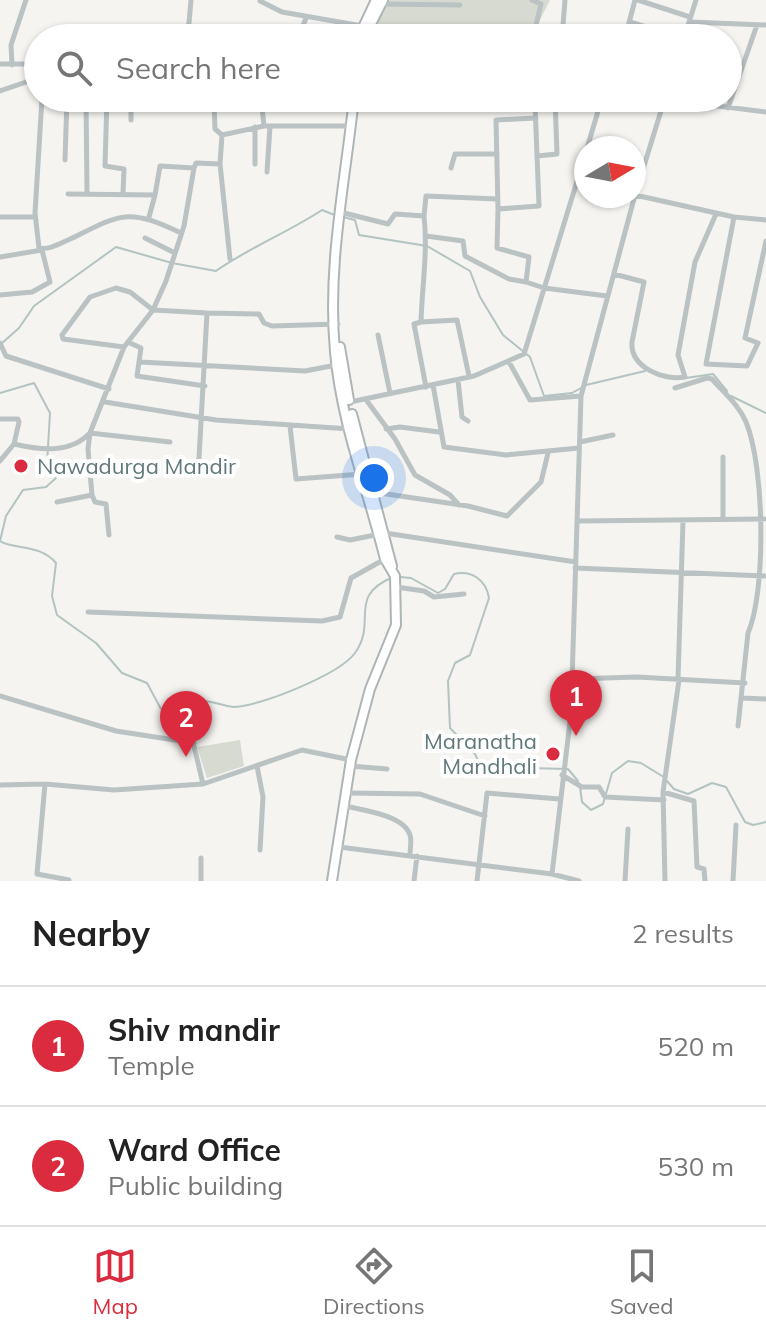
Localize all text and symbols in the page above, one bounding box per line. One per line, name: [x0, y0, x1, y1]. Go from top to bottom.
search box: [24, 24, 742, 112]
icon: search: [52, 46, 96, 90]
text: Search here: [116, 49, 281, 87]
north arrow: [574, 136, 646, 208]
place label: Nawadurga Mandir: [37, 452, 236, 480]
marker: Nawadurga Mandir: [12, 457, 30, 475]
your location: [354, 458, 394, 498]
pin: 1: [550, 670, 602, 736]
pin: 2: [160, 691, 212, 757]
place label: Maranatha Mandhali: [424, 727, 537, 780]
marker: Maranatha Mandhali: [544, 745, 562, 763]
text: Nearby: [32, 912, 150, 955]
text: 2 results: [632, 917, 734, 950]
text: Shiv mandir: [108, 1011, 280, 1049]
text: 1: [50, 1030, 66, 1063]
text: 520 m: [658, 1030, 734, 1063]
text: Temple: [108, 1049, 195, 1082]
text: Ward Office: [108, 1131, 281, 1169]
text: 2: [50, 1150, 66, 1183]
text: 530 m: [658, 1150, 734, 1183]
text: Public building: [108, 1169, 283, 1202]
tab: Map: [93, 1244, 138, 1320]
tab: Directions: [323, 1244, 425, 1320]
tab: Saved: [610, 1244, 673, 1320]

